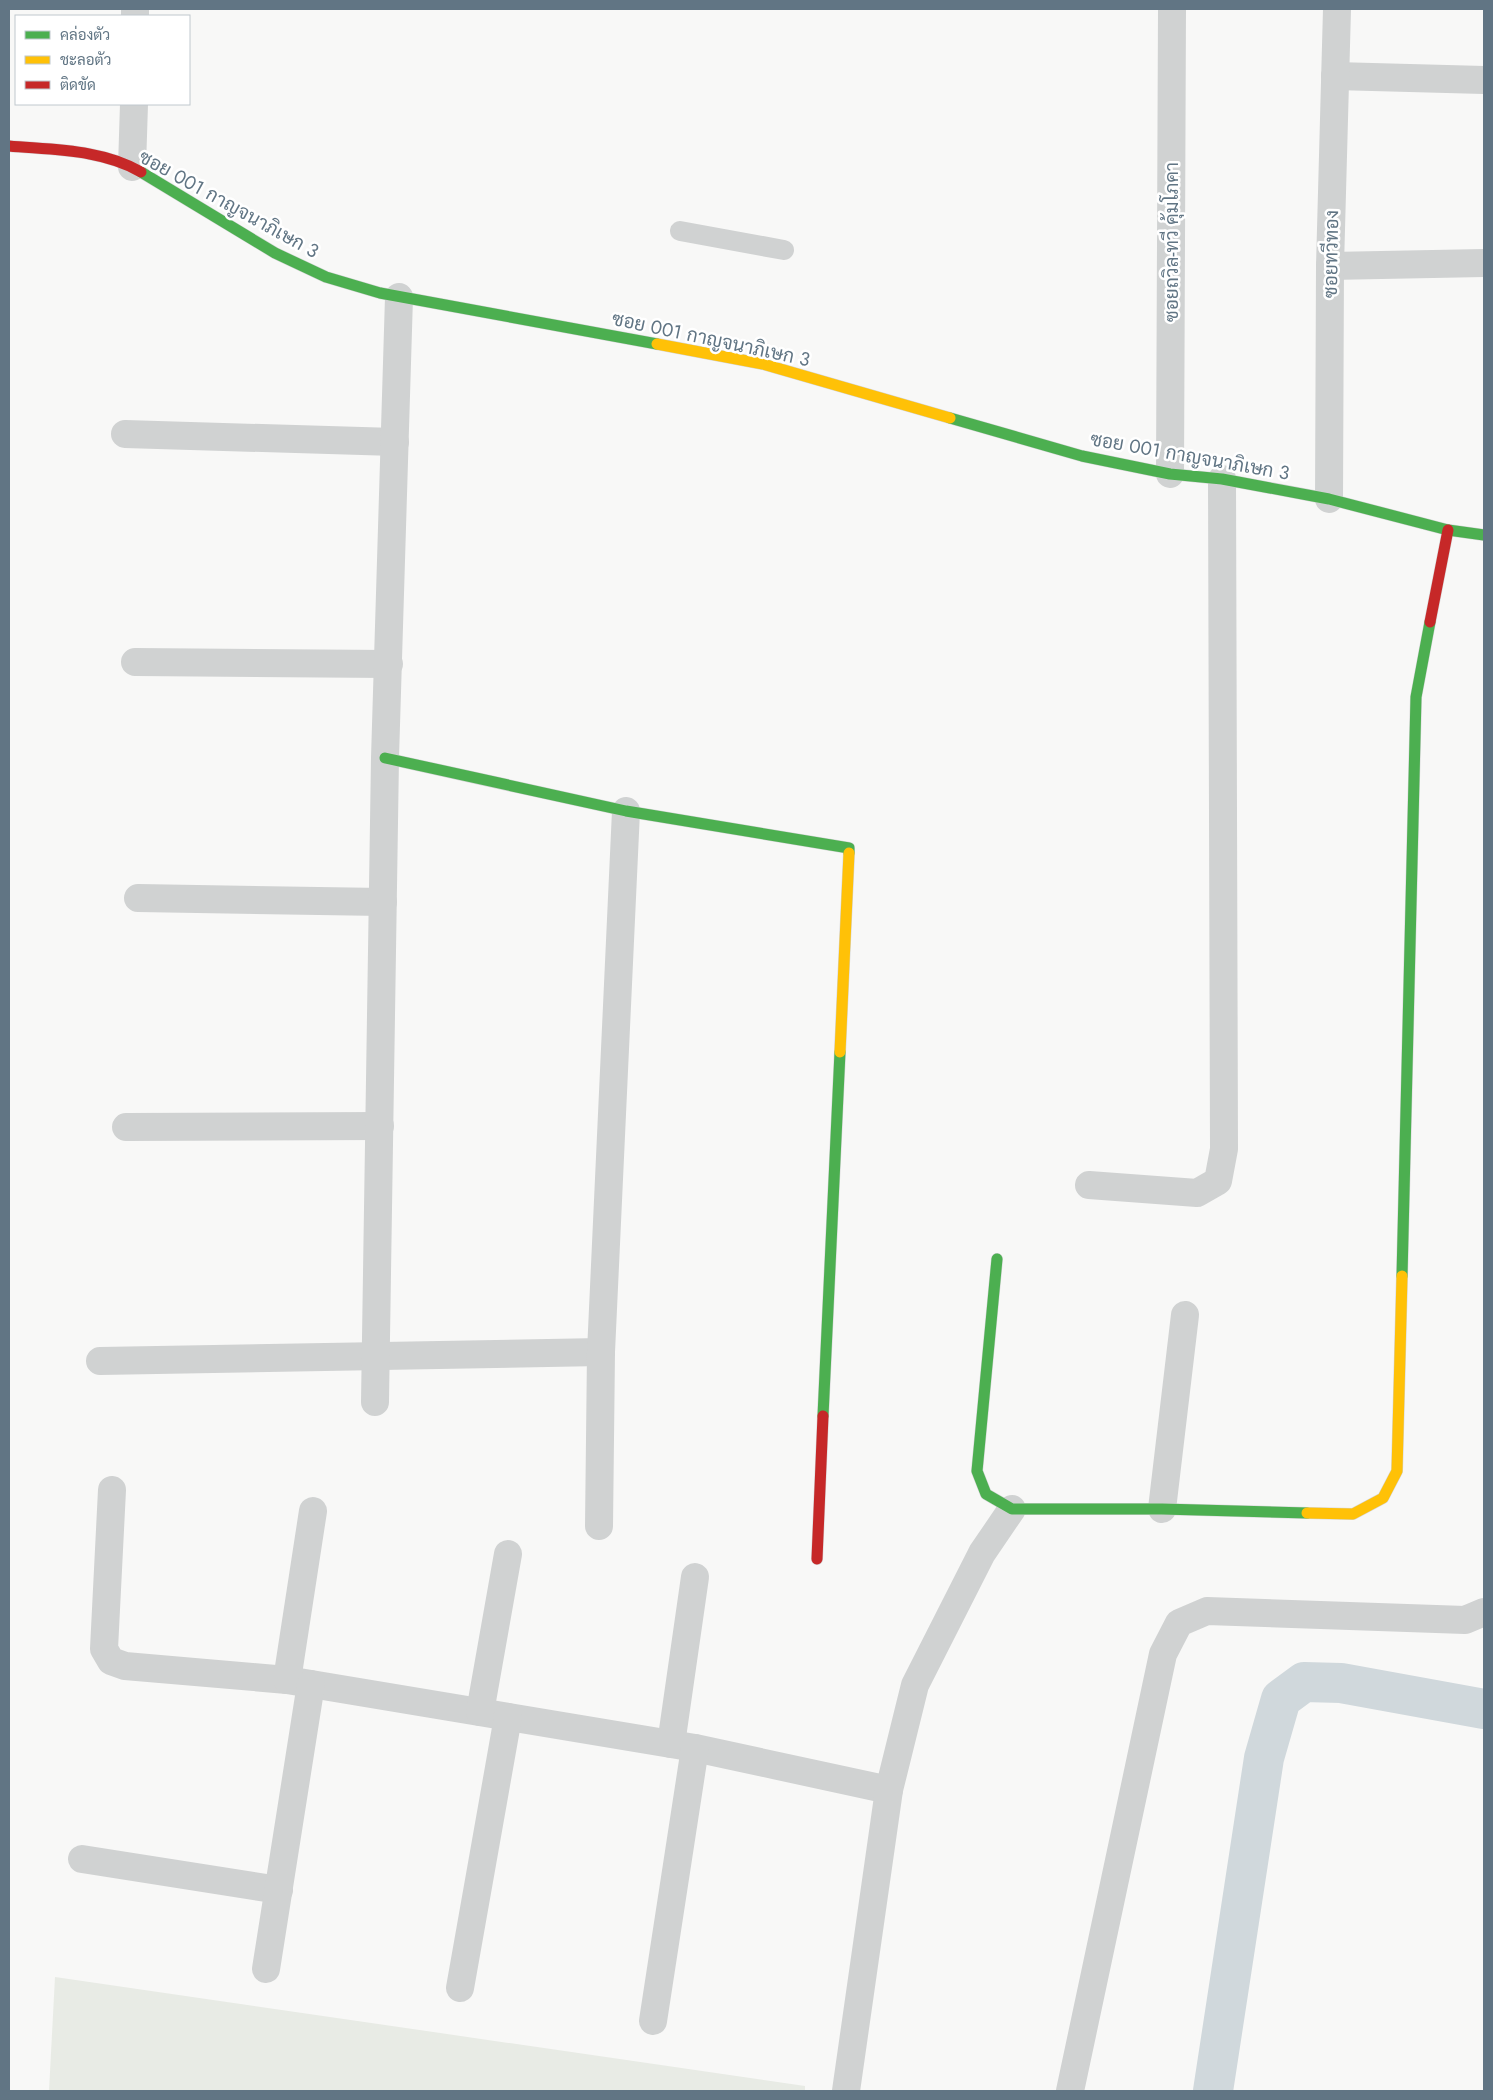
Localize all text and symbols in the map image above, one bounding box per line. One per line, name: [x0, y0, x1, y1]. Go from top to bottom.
legend: [15, 15, 190, 105]
text: คล่องตัว: [60, 24, 110, 46]
text: ชะลอตัว: [60, 49, 111, 71]
text: ติดขัด: [60, 74, 96, 96]
street label: ซอย 001 กาญจนาภิเษก 3: [134, 143, 324, 265]
street label: ซอยถวิล-ทวี คุ้มโภคา: [1158, 162, 1185, 322]
street label: ซอยทวีทอง: [1317, 210, 1345, 298]
street label: ซอย 001 กาญจนาภิเษก 3: [610, 305, 812, 373]
street label: ซอย 001 กาญจนาภิเษก 3: [1088, 425, 1292, 487]

